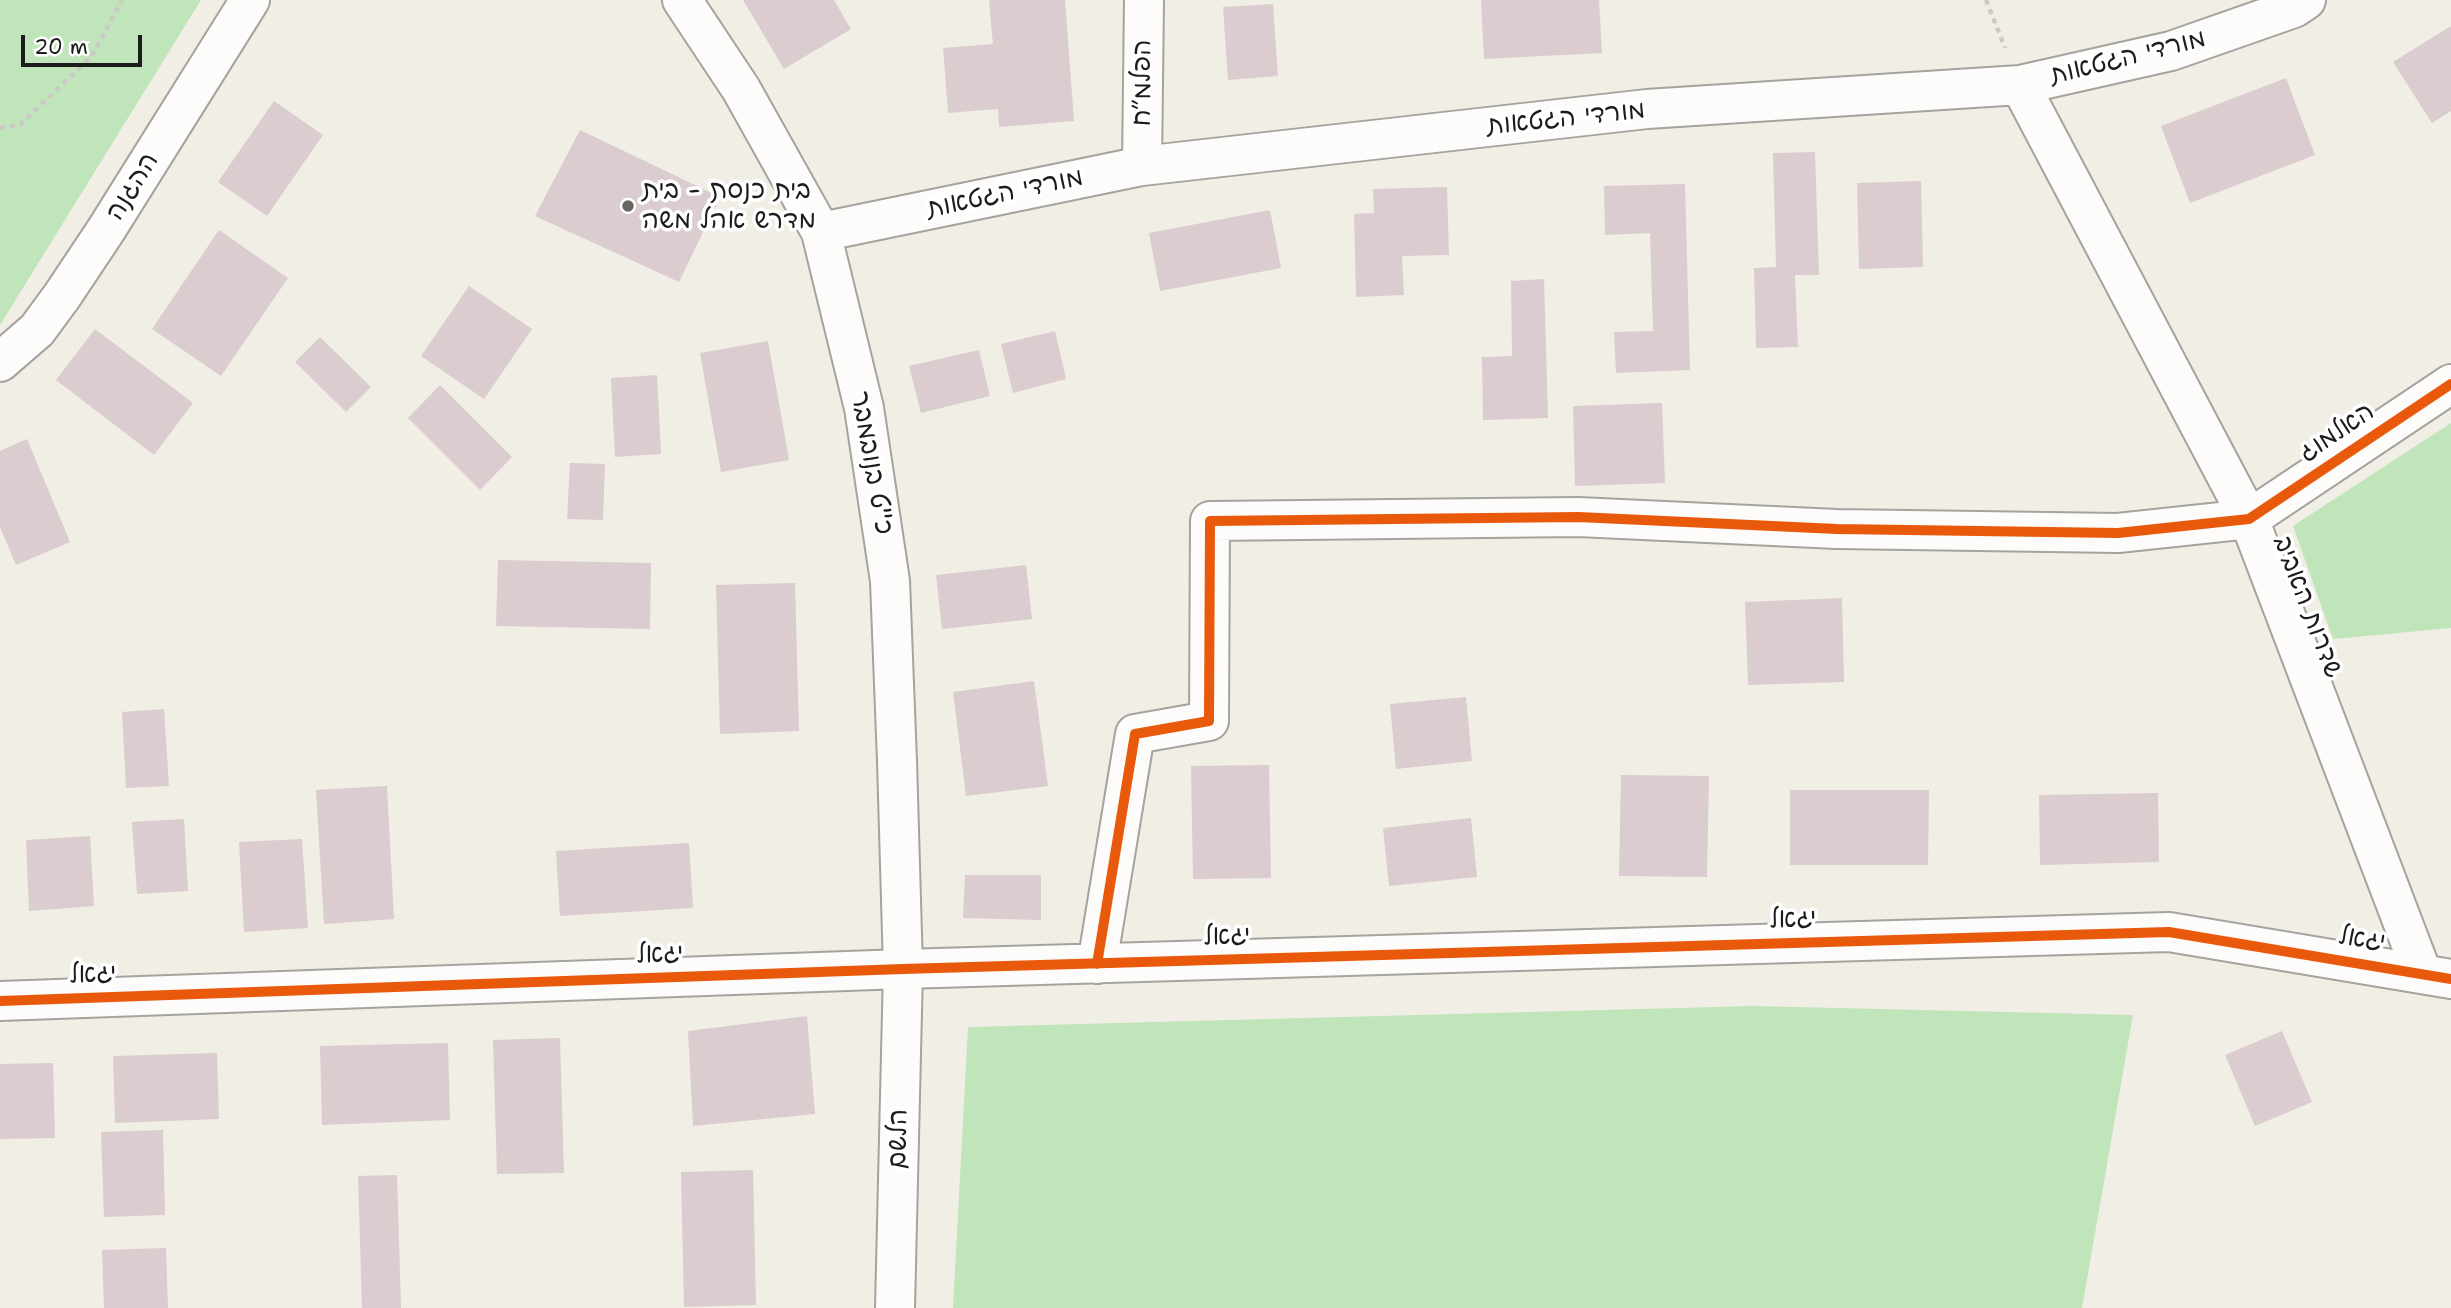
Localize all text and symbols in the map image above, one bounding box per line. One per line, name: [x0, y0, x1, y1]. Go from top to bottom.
scale bar: [24, 21, 145, 65]
street label: מורדי הגטאות: [2047, 24, 2209, 92]
text: 20 m: [34, 33, 88, 61]
street label: הפלמ״ח: [1127, 39, 1159, 127]
street label: מורדי הגטאות: [1485, 95, 1647, 143]
street label: ההגנה: [100, 147, 166, 227]
street label: מורדי הגטאות: [924, 162, 1086, 226]
place label: בית כנסת - בית מדרש אהל משה: [642, 175, 816, 236]
marker: בית כנסת - בית מדרש אהל משה: [620, 198, 636, 214]
street label: כ"ט בנובמבר: [843, 389, 899, 537]
street label: האלמוג: [2293, 397, 2381, 469]
street label: שדרות האביב: [2266, 531, 2348, 683]
street label: יגאל: [1769, 904, 1817, 936]
street label: יגאל: [1203, 921, 1251, 953]
street label: יגאל: [2336, 921, 2388, 959]
street label: יגאל: [636, 939, 684, 971]
street label: יגאל: [69, 959, 117, 991]
street label: הלשם: [883, 1109, 915, 1169]

